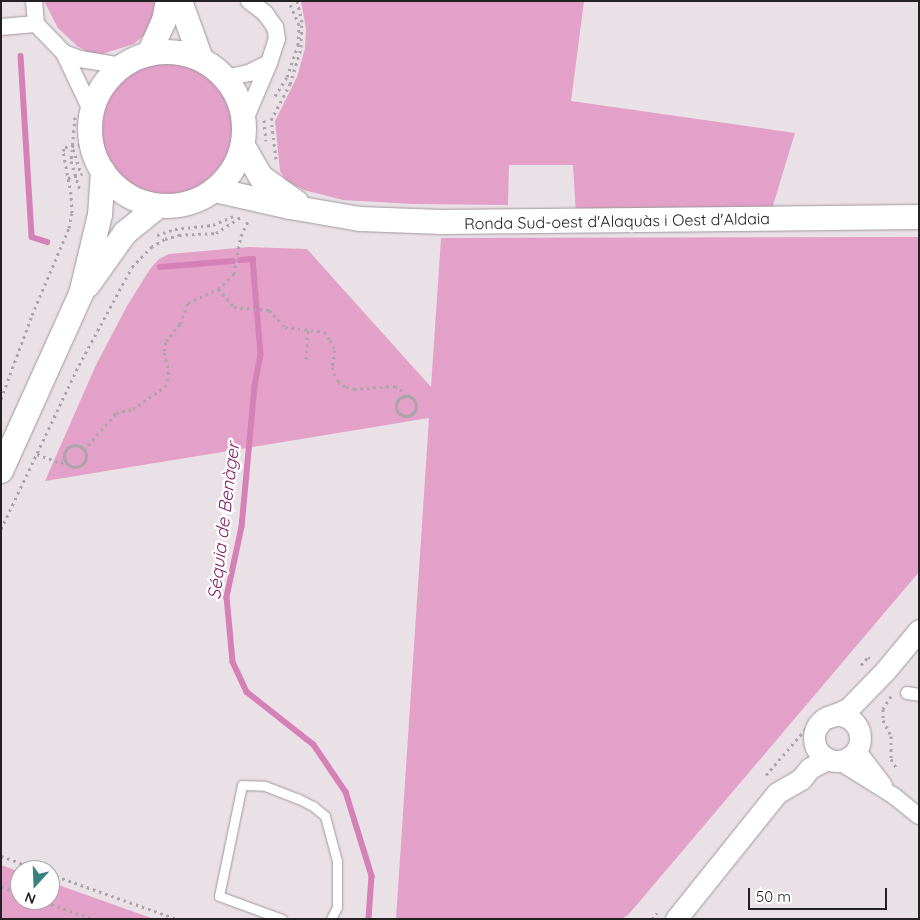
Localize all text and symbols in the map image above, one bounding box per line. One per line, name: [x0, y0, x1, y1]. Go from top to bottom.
street label: Ronda Sud-oest d'Alaquàs i Oest d'Aldaia: [464, 209, 770, 233]
water label: Séquia de Benàger: [204, 441, 244, 601]
north arrow: [10, 860, 60, 910]
scale bar: [750, 878, 889, 910]
text: 50 m: [756, 887, 791, 906]
text: N: [22, 888, 38, 908]

